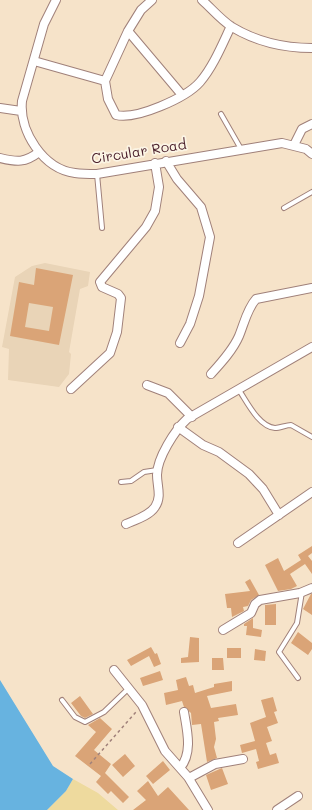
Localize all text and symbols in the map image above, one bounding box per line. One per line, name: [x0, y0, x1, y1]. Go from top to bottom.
street label: Circular Road: [90, 136, 188, 168]

